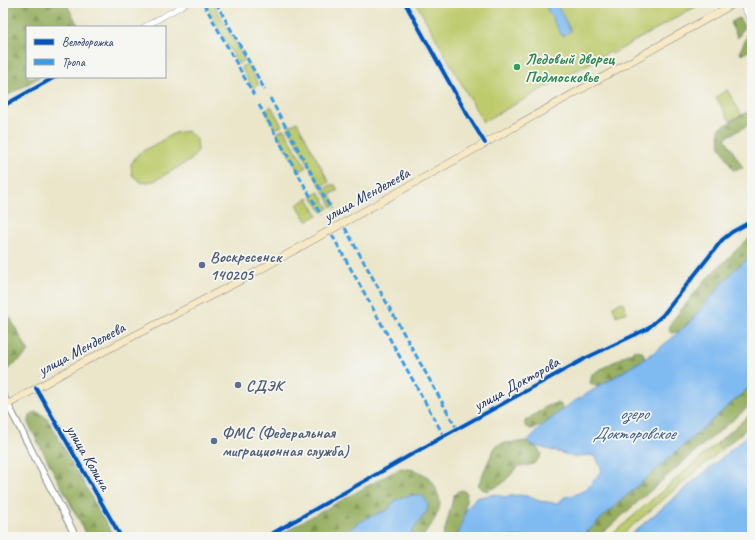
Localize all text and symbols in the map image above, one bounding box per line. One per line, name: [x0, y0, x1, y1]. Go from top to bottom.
legend: [26, 26, 166, 78]
text: Велодорожка: [62, 34, 114, 50]
place label: Ледовый дворец Подмосковье: [525, 49, 616, 87]
text: Тропа: [62, 54, 86, 70]
marker: Ледовый дворец Подмосковье: [512, 62, 522, 72]
street label: улица Менделеева: [319, 162, 414, 227]
place label: Воскресенск 140205: [210, 247, 283, 285]
marker: Воскресенск 140205: [197, 260, 207, 270]
street label: улица Менделеева: [34, 317, 130, 381]
street label: улица Докторова: [469, 352, 564, 416]
place label: СДЭК: [246, 376, 287, 396]
marker: СДЭК: [233, 380, 243, 390]
water label: озеро Докторовское: [592, 403, 677, 444]
street label: улица Колина: [61, 420, 116, 495]
place label: ФМС (Федеральная миграционная служба): [222, 423, 350, 461]
marker: ФМС (Федеральная миграционная служба): [209, 436, 219, 446]

